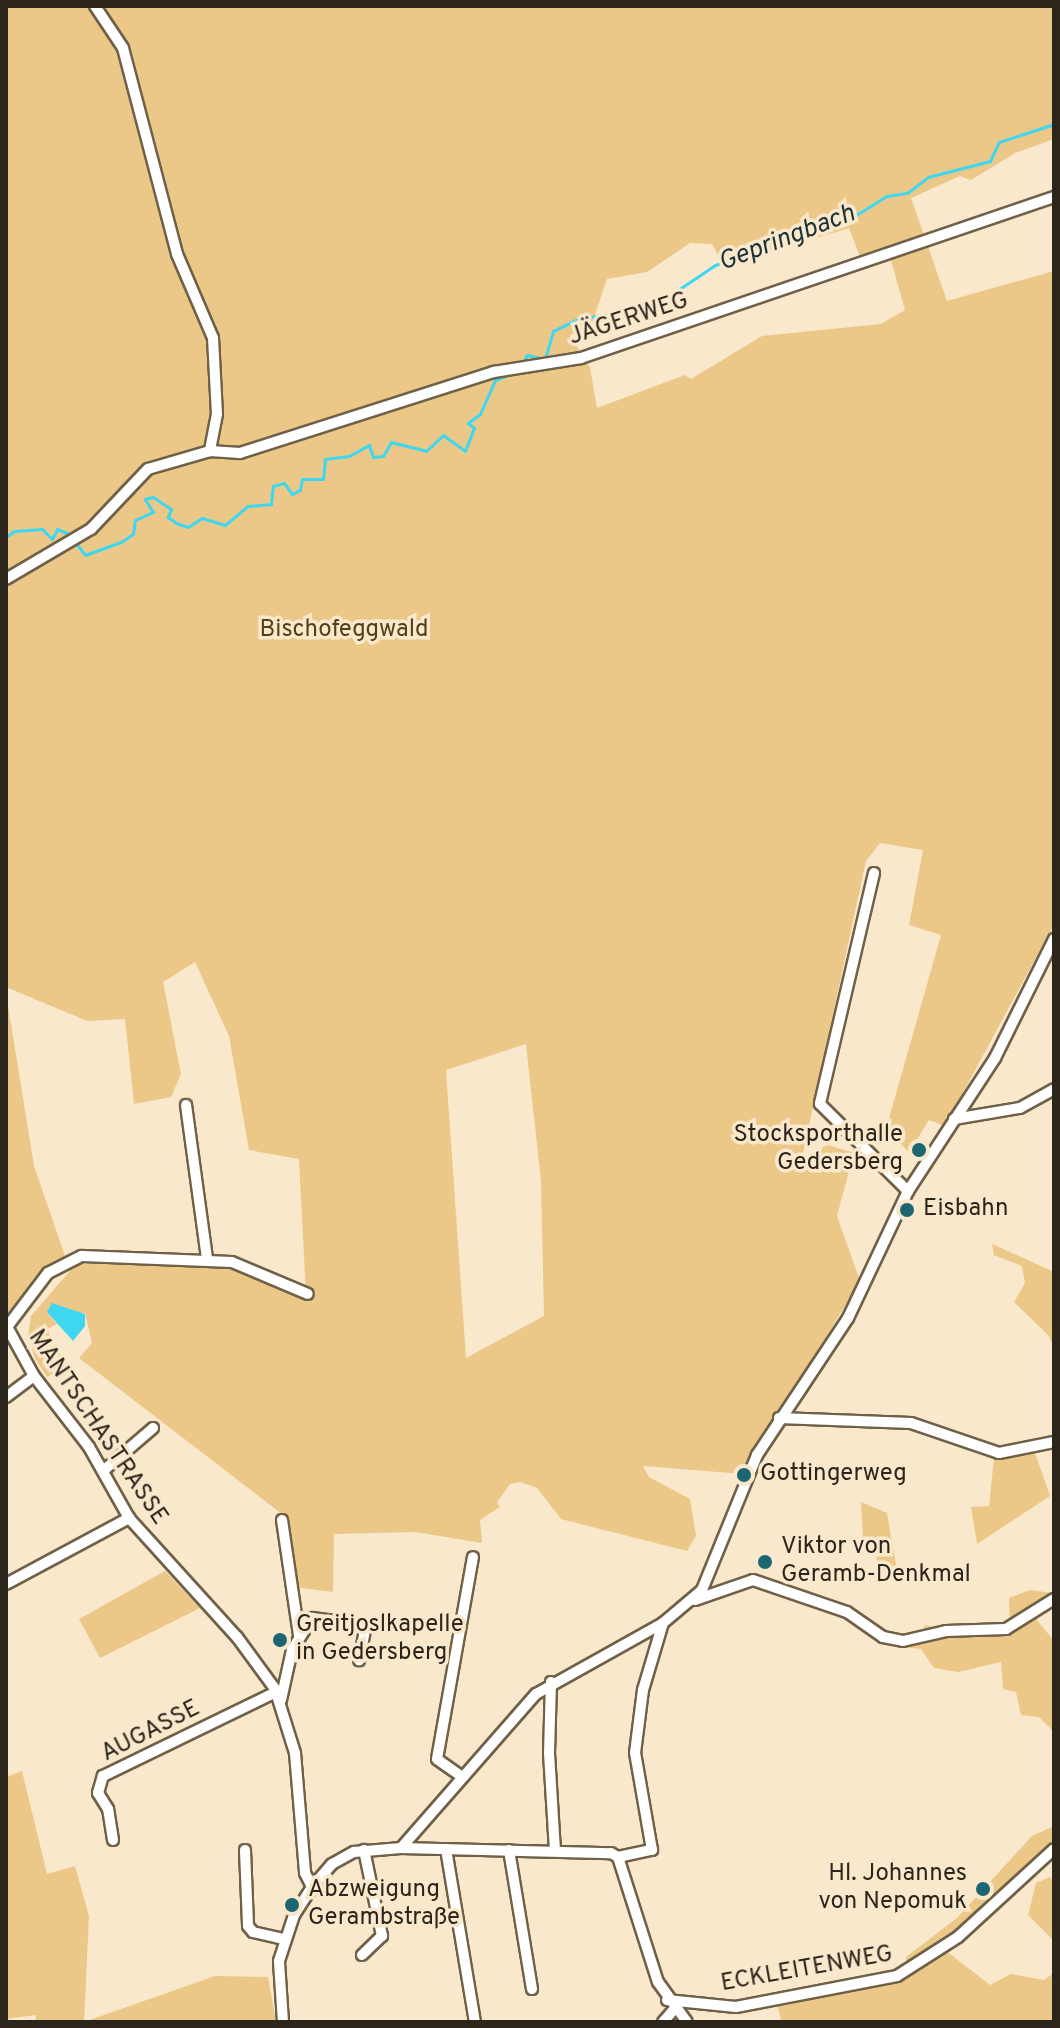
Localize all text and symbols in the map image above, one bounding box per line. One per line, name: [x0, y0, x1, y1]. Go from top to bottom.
water label: Gepringbach: [714, 199, 860, 279]
street label: JÄGERWEG: [566, 287, 692, 353]
park label: Bischofeggwald: [260, 617, 428, 645]
place label: Stocksporthalle Gedersberg: [733, 1122, 903, 1178]
marker: Stocksporthalle Gedersberg: [910, 1141, 928, 1159]
place label: Eisbahn: [923, 1196, 1009, 1224]
marker: Eisbahn: [898, 1201, 916, 1219]
street label: MANTSCHASTRASSE: [21, 1325, 173, 1531]
place label: Gottingerweg: [760, 1461, 907, 1489]
marker: Gottingerweg: [735, 1466, 753, 1484]
place label: Viktor von Geramb-Denkmal: [781, 1534, 971, 1590]
marker: Viktor von Geramb-Denkmal: [756, 1553, 774, 1571]
place label: Greitjoslkapelle in Gedersberg: [296, 1612, 464, 1668]
marker: Greitjoslkapelle in Gedersberg: [271, 1631, 289, 1649]
street label: AUGASSE: [97, 1695, 205, 1769]
place label: Hl. Johannes von Nepomuk: [818, 1861, 967, 1917]
place label: Abzweigung Gerambstraße: [308, 1877, 460, 1933]
marker: Hl. Johannes von Nepomuk: [974, 1880, 992, 1898]
marker: Abzweigung Gerambstraße: [283, 1896, 301, 1914]
street label: ECKLEITENWEG: [719, 1941, 895, 1999]

